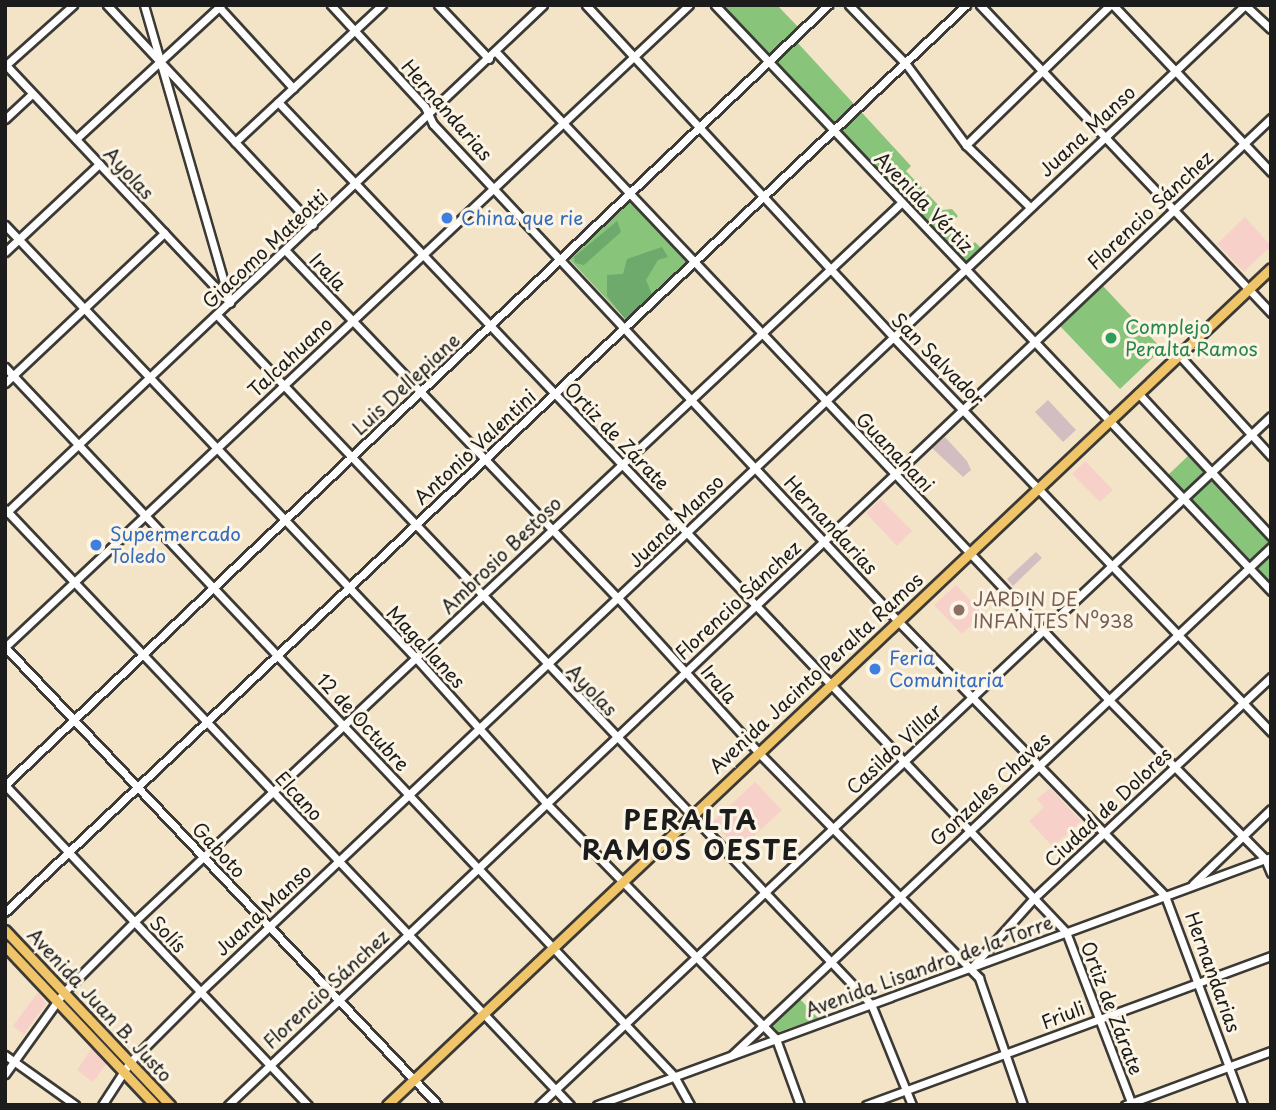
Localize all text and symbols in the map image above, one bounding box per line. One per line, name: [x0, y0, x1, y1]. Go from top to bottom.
street label: Hernandarias: [397, 55, 497, 165]
street label: Juana Manso: [1034, 81, 1140, 181]
street label: Ayolas: [99, 142, 159, 204]
street label: Florencio Sánchez: [1083, 146, 1217, 274]
street label: Avenida Vértiz: [870, 147, 978, 257]
street label: Giacomo Mateotti: [197, 185, 333, 313]
place label: China que rie: [461, 207, 583, 229]
marker: China que rie: [439, 210, 455, 226]
street label: Irala: [305, 249, 351, 295]
street label: San Salvador: [887, 308, 989, 410]
street label: Talcahuano: [243, 312, 337, 402]
place label: Complejo Peralta Ramos: [1125, 316, 1258, 360]
street label: Luis Dellepiane: [347, 328, 465, 440]
marker: Complejo Peralta Ramos: [1103, 330, 1119, 346]
street label: Ortiz de Zárate: [560, 377, 674, 495]
street label: Antonio Valentini: [410, 385, 540, 509]
street label: Guanahani: [851, 407, 939, 497]
street label: Juana Manso: [624, 470, 728, 572]
street label: Hernandarias: [780, 471, 882, 579]
street label: Ambrosio Bestoso: [435, 491, 567, 619]
place label: Supermercado Toledo: [110, 523, 241, 567]
street label: Florencio Sánchez: [671, 536, 805, 664]
marker: Supermercado Toledo: [88, 537, 104, 553]
street label: Avenida Jacinto Peralta Ramos: [704, 567, 928, 779]
place label: JARDIN DE INFANTES Nº938: [973, 588, 1136, 632]
street label: Magallanes: [382, 601, 470, 693]
marker: JARDIN DE INFANTES Nº938: [951, 602, 967, 618]
place label: Feria Comunitaria: [889, 647, 1003, 691]
street label: Ayolas: [562, 659, 622, 721]
street label: Irala: [696, 660, 742, 708]
marker: Feria Comunitaria: [867, 661, 883, 677]
street label: 12 de Octubre: [311, 667, 415, 777]
street label: Casildo Villar: [842, 699, 946, 799]
street label: Gonzales Chaves: [925, 727, 1055, 851]
street label: Ciudad de Dolores: [1039, 742, 1177, 872]
street label: Elcano: [270, 767, 328, 825]
district label: PERALTA RAMOS OESTE: [584, 804, 798, 866]
street label: Gaboto: [188, 817, 250, 883]
street label: Juana Manso: [210, 860, 316, 960]
street label: Hernandarias: [1181, 909, 1245, 1035]
street label: Solís: [145, 911, 191, 957]
street label: Avenida Lisandro de la Torre: [802, 911, 1056, 1021]
street label: Avenida Juan B. Justo: [23, 924, 177, 1086]
street label: Florencio Sánchez: [259, 925, 393, 1053]
street label: Ortiz de Zárate: [1076, 938, 1148, 1078]
street label: Friuli: [1038, 996, 1088, 1034]

